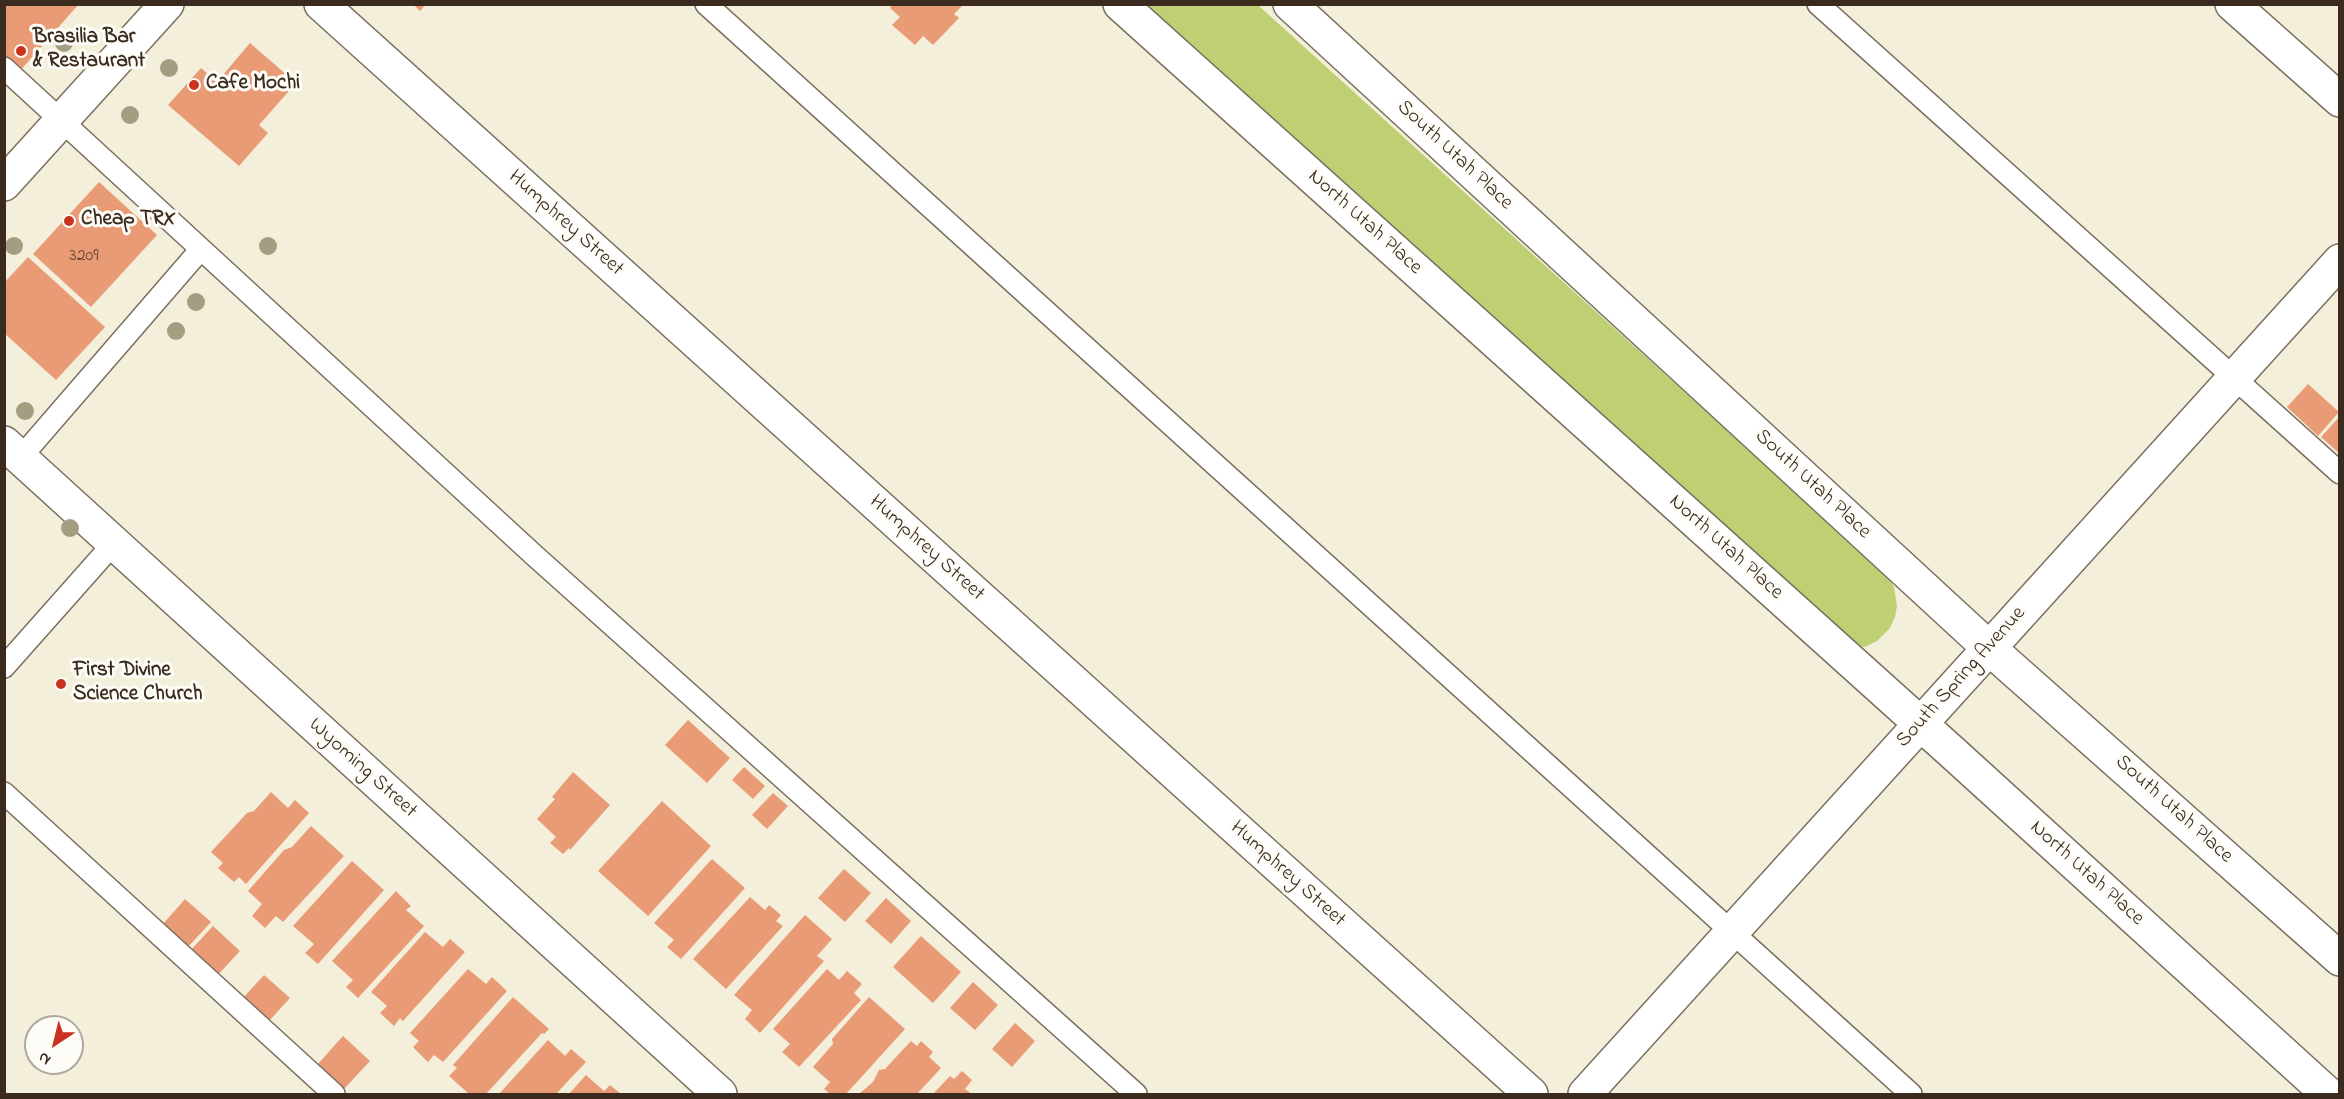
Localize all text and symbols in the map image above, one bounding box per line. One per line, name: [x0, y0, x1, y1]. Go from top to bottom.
place label: Brasilia Bar & Restaurant: [33, 26, 145, 76]
marker: Brasilia Bar & Restaurant: [14, 44, 28, 58]
place label: Cafe Mochi: [206, 72, 300, 98]
marker: Cafe Mochi: [187, 78, 201, 92]
street label: South Utah Place: [1391, 96, 1517, 216]
street label: Humphrey Street: [502, 165, 628, 283]
street label: North Utah Place: [1302, 165, 1426, 281]
place label: Cheap TRX: [81, 208, 176, 234]
marker: Cheap TRX: [62, 214, 76, 228]
house number: 3209: [69, 246, 99, 268]
street label: South Utah Place: [1749, 425, 1875, 545]
street label: Humphrey Street: [863, 490, 989, 608]
street label: North Utah Place: [1663, 490, 1787, 606]
street label: South Spring Avenue: [1892, 602, 2032, 754]
place label: First Divine Science Church: [73, 659, 203, 709]
marker: First Divine Science Church: [54, 677, 68, 691]
street label: Wyoming Street: [302, 714, 422, 824]
street label: South Utah Place: [2109, 750, 2237, 870]
street label: Humphrey Street: [1224, 816, 1350, 934]
street label: North Utah Place: [2024, 816, 2148, 932]
north arrow: [24, 1015, 84, 1075]
text: N: [34, 1045, 56, 1071]

